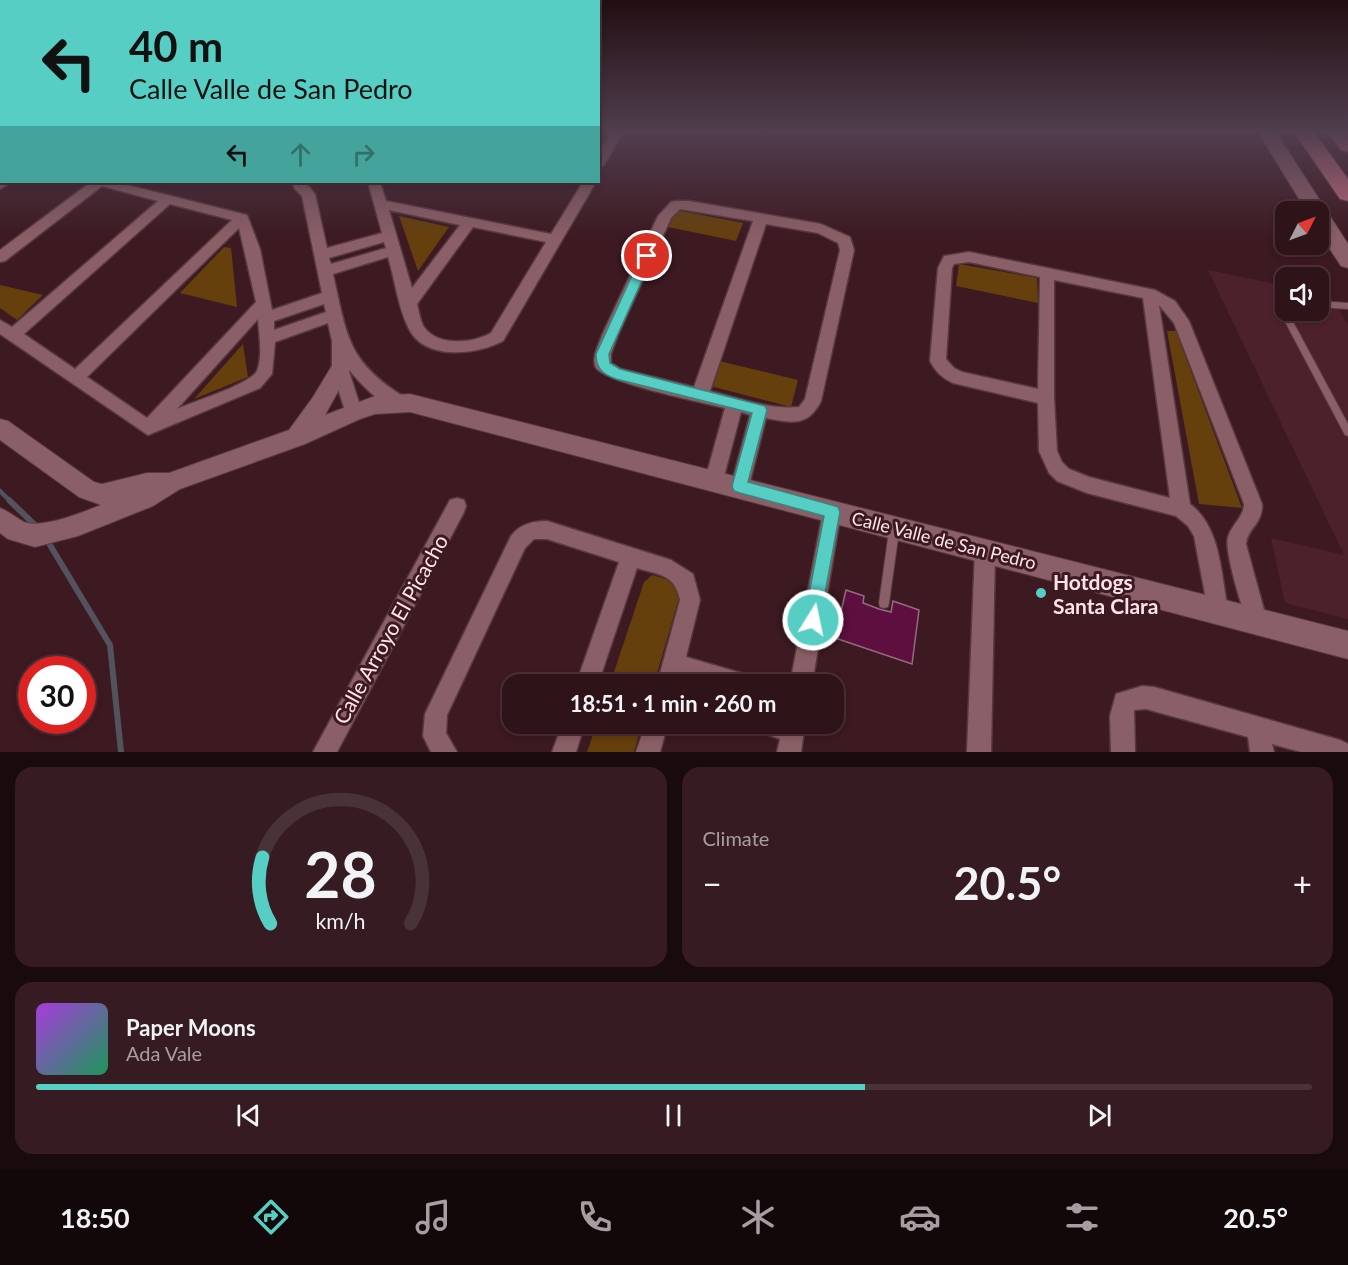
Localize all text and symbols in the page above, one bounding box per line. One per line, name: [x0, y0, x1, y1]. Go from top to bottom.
text: 40 m: [129, 21, 223, 71]
icon: left: [30, 24, 108, 102]
text: Calle Valle de San Pedro: [129, 72, 413, 105]
icon: left: [221, 138, 254, 171]
icon: ahead: [284, 138, 317, 171]
icon: right: [347, 138, 380, 171]
north arrow: [1275, 201, 1329, 255]
map controls: [1275, 201, 1329, 321]
pin: [621, 230, 672, 281]
icon: arrive: [630, 239, 663, 272]
button: sound: [1275, 267, 1329, 321]
street label: Calle Valle de San Pedro: [850, 506, 1038, 574]
street label: Calle Arroyo El Picacho: [328, 530, 453, 728]
place label: Hotdogs Santa Clara: [1053, 569, 1158, 618]
marker: Hotdogs Santa Clara: [1034, 586, 1048, 600]
position arrow: [781, 588, 845, 652]
speed limit sign: 30: [18, 656, 96, 734]
text: 18:51 · 1 min · 260 m: [570, 690, 776, 717]
text: Climate: [703, 826, 769, 850]
text: 28: [305, 836, 377, 911]
text: 20.5°: [953, 856, 1061, 910]
text: −: [703, 863, 722, 903]
text: +: [1293, 863, 1312, 903]
text: km/h: [316, 908, 366, 934]
text: Paper Moons: [126, 1014, 256, 1041]
text: Ada Vale: [126, 1041, 202, 1065]
icon: previous: [232, 1099, 265, 1132]
icon: pause: [657, 1099, 690, 1132]
icon: next: [1083, 1099, 1116, 1132]
icon: directions: [250, 1196, 292, 1238]
icon: music: [412, 1196, 454, 1238]
icon: phone: [574, 1196, 616, 1238]
icon: climate: [737, 1196, 779, 1238]
icon: car: [899, 1196, 941, 1238]
icon: filters: [1061, 1196, 1103, 1238]
text: 18:50: [60, 1201, 130, 1234]
text: 20.5°: [1223, 1201, 1288, 1234]

